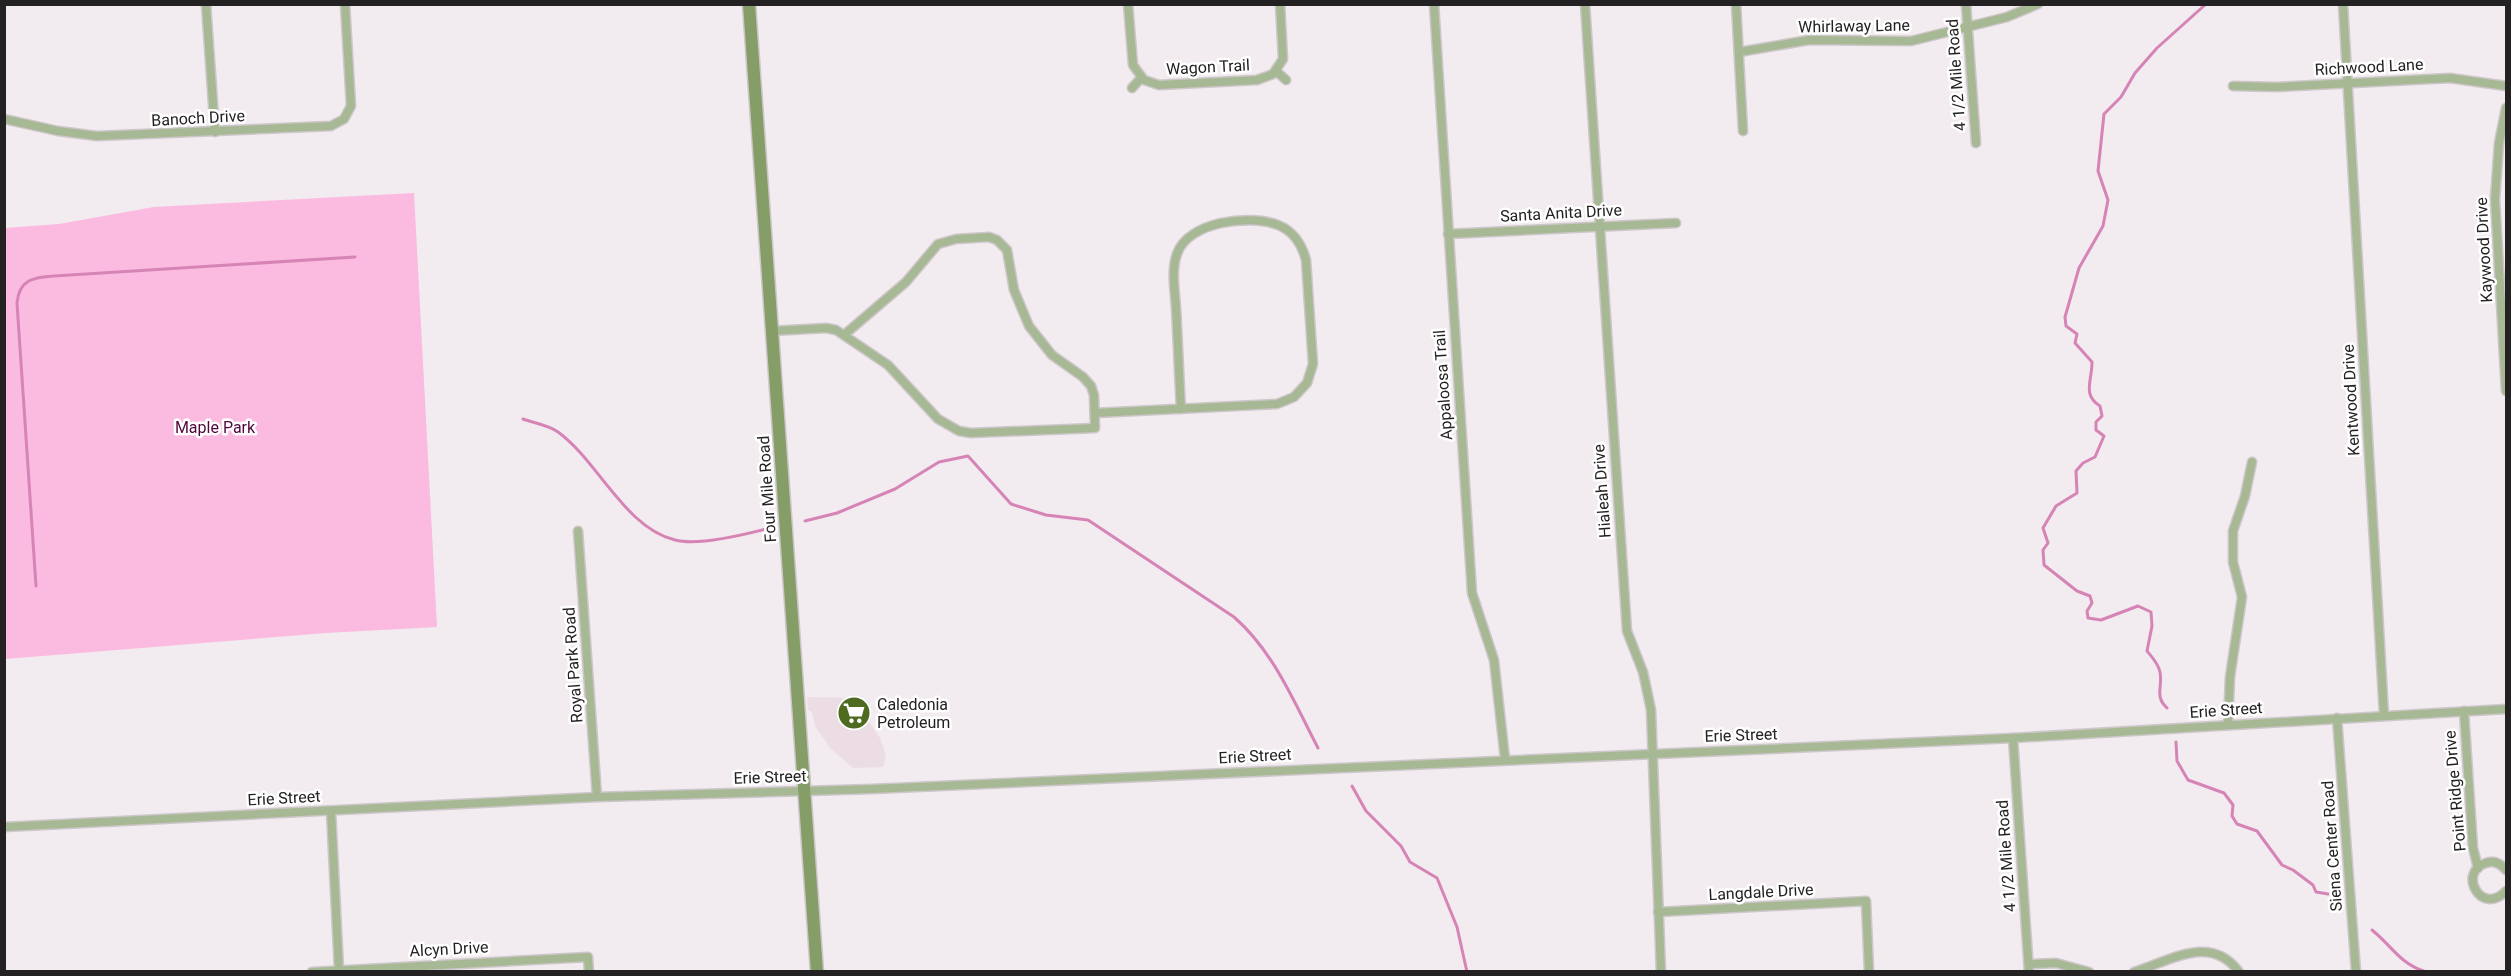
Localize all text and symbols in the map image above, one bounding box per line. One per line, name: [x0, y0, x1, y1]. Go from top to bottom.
street label: Whirlaway Lane: [1798, 16, 1910, 36]
street label: 4 1/2 Mile Road: [1943, 18, 1969, 132]
street label: Wagon Trail: [1166, 55, 1250, 79]
street label: Richwood Lane: [2314, 55, 2424, 79]
street label: Banoch Drive: [151, 106, 245, 130]
street label: Kaywood Drive: [2472, 197, 2496, 303]
street label: Santa Anita Drive: [1500, 200, 1622, 226]
street label: Appaloosa Trail: [1430, 329, 1456, 441]
street label: Kentwood Drive: [2339, 344, 2363, 456]
park label: Maple Park: [175, 418, 256, 437]
street label: Four Mile Road: [754, 435, 780, 543]
street label: Hialeah Drive: [1589, 444, 1615, 538]
street label: Royal Park Road: [559, 607, 587, 723]
supermarket icon: Caledonia Petroleum: [836, 695, 872, 731]
place label: Caledonia Petroleum: [877, 695, 950, 732]
street label: Erie Street: [2189, 698, 2263, 722]
street label: Erie Street: [1704, 724, 1778, 746]
street label: Point Ridge Drive: [2440, 730, 2470, 852]
street label: Erie Street: [1218, 745, 1292, 767]
street label: Erie Street: [733, 766, 807, 788]
street label: Siena Center Road: [2318, 780, 2346, 912]
street label: Erie Street: [247, 787, 321, 809]
street label: 4 1/2 Mile Road: [1993, 799, 2019, 913]
street label: Langdale Drive: [1708, 880, 1814, 904]
street label: Alcyn Drive: [409, 937, 489, 961]

